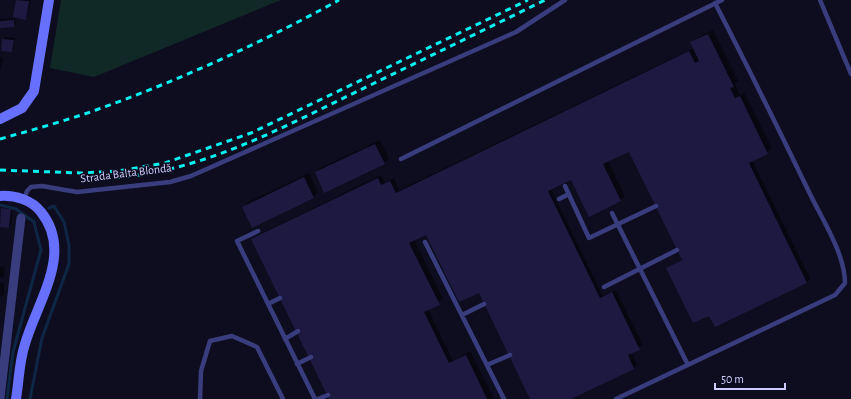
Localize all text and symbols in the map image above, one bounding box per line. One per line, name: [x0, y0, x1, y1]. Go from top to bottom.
street label: Strada Balta Blondă: [80, 161, 173, 185]
scale bar: [715, 365, 785, 391]
text: 50 m: [721, 373, 744, 385]

